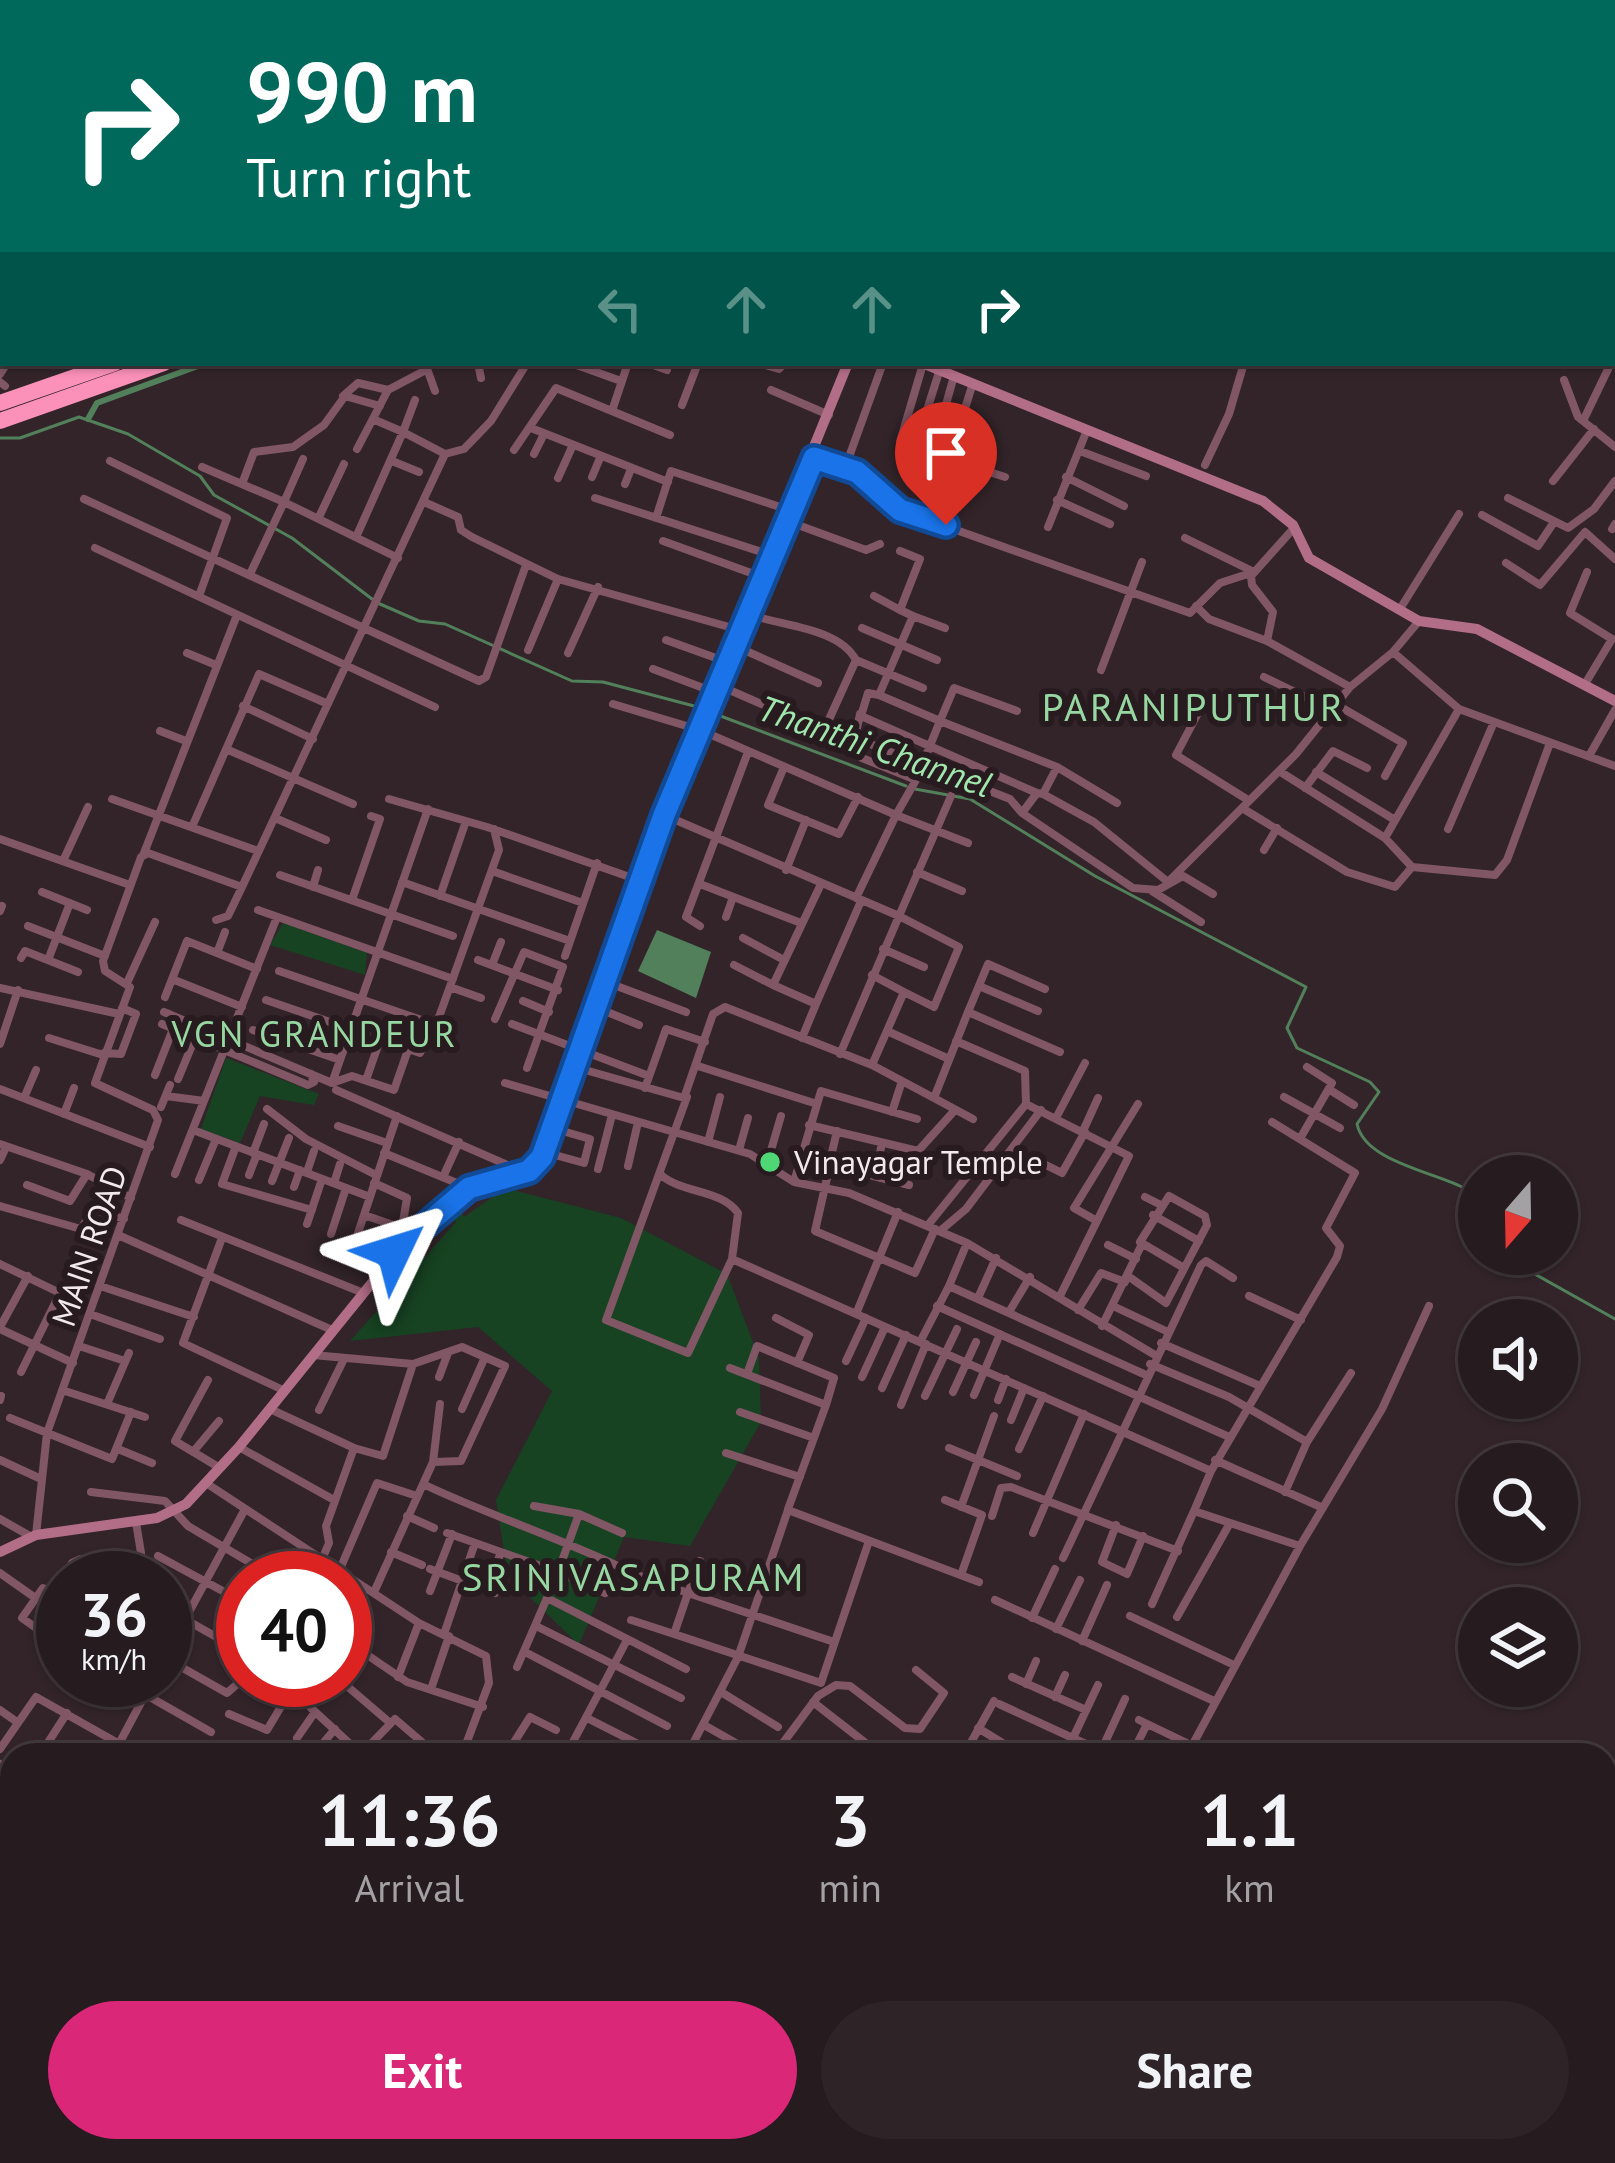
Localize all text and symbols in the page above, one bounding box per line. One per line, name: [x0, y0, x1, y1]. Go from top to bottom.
text: 990 m: [246, 36, 478, 145]
icon: right: [48, 48, 204, 204]
text: Turn right: [246, 142, 471, 212]
icon: left: [587, 276, 653, 342]
icon: ahead: [713, 276, 779, 342]
icon: ahead: [839, 276, 905, 342]
icon: right: [965, 276, 1031, 342]
pin: [895, 402, 997, 525]
icon: arrive: [913, 420, 979, 486]
district label: PARANIPUTHUR: [1042, 681, 1346, 732]
water label: Thanthi Channel: [752, 684, 998, 808]
district label: VGN GRANDEUR: [171, 1010, 458, 1057]
place label: Vinayagar Temple: [793, 1140, 1043, 1183]
marker: Vinayagar Temple: [757, 1149, 783, 1175]
north arrow: [1458, 1155, 1578, 1275]
map controls: [1458, 1155, 1578, 1707]
street label: MAIN ROAD: [41, 1160, 136, 1332]
position arrow: [331, 1189, 457, 1315]
button: sound: [1458, 1299, 1578, 1419]
button: search: [1458, 1443, 1578, 1563]
speed limit sign: 40: [216, 1551, 372, 1707]
district label: SRINIVASAPURAM: [462, 1551, 806, 1602]
text: 36: [80, 1575, 148, 1653]
button: layers: [1458, 1587, 1578, 1707]
text: km/h: [81, 1639, 147, 1678]
text: 11:36: [318, 1773, 501, 1866]
text: 3: [830, 1773, 871, 1866]
text: 1.1: [1200, 1773, 1299, 1866]
text: Arrival: [355, 1862, 464, 1913]
text: min: [818, 1862, 882, 1913]
text: km: [1224, 1862, 1275, 1913]
button: Exit: [48, 2001, 797, 2139]
button: Share: [821, 2001, 1569, 2139]

